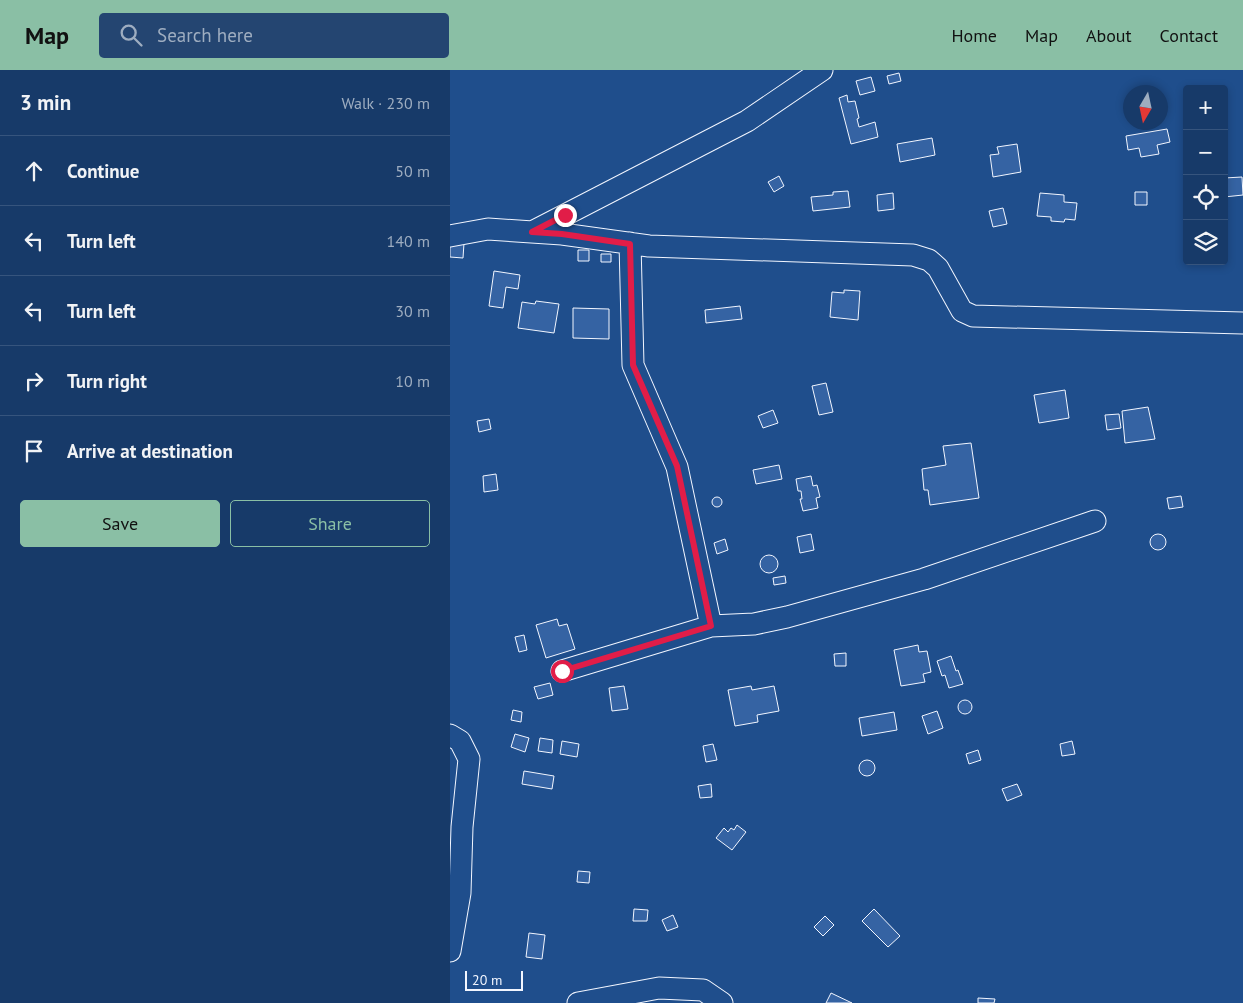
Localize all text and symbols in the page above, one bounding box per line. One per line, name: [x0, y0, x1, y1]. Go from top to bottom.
search box: [99, 13, 449, 58]
text: Map: [25, 20, 69, 51]
icon: search: [117, 21, 145, 49]
text: Search here: [157, 23, 253, 47]
text: Home: [951, 24, 997, 47]
text: Map: [1025, 24, 1058, 47]
text: About: [1086, 24, 1132, 47]
text: Contact: [1160, 24, 1218, 47]
north arrow: [1123, 85, 1168, 130]
map controls: [1183, 85, 1228, 265]
button: +: [1183, 85, 1228, 130]
text: 3 min: [20, 89, 71, 116]
text: Walk · 230 m: [341, 93, 430, 113]
button: −: [1183, 130, 1228, 175]
icon: ahead: [20, 157, 48, 185]
text: Continue: [67, 159, 139, 183]
text: 50 m: [395, 161, 430, 181]
button: locate: [1183, 175, 1228, 220]
route end: [554, 204, 577, 227]
button: layers: [1183, 220, 1228, 265]
icon: left: [20, 227, 48, 255]
text: Turn left: [67, 229, 136, 253]
text: 140 m: [387, 231, 430, 251]
icon: left: [20, 297, 48, 325]
text: Turn left: [67, 299, 136, 323]
text: 30 m: [395, 301, 430, 321]
icon: right: [20, 367, 48, 395]
text: Turn right: [67, 369, 147, 393]
text: 10 m: [395, 371, 430, 391]
icon: arrive: [20, 437, 48, 465]
text: Arrive at destination: [67, 439, 233, 463]
button: Save: [20, 500, 220, 547]
button: Share: [230, 500, 430, 547]
route start: [551, 660, 574, 683]
scale bar: [465, 968, 522, 991]
text: 20 m: [472, 971, 502, 989]

